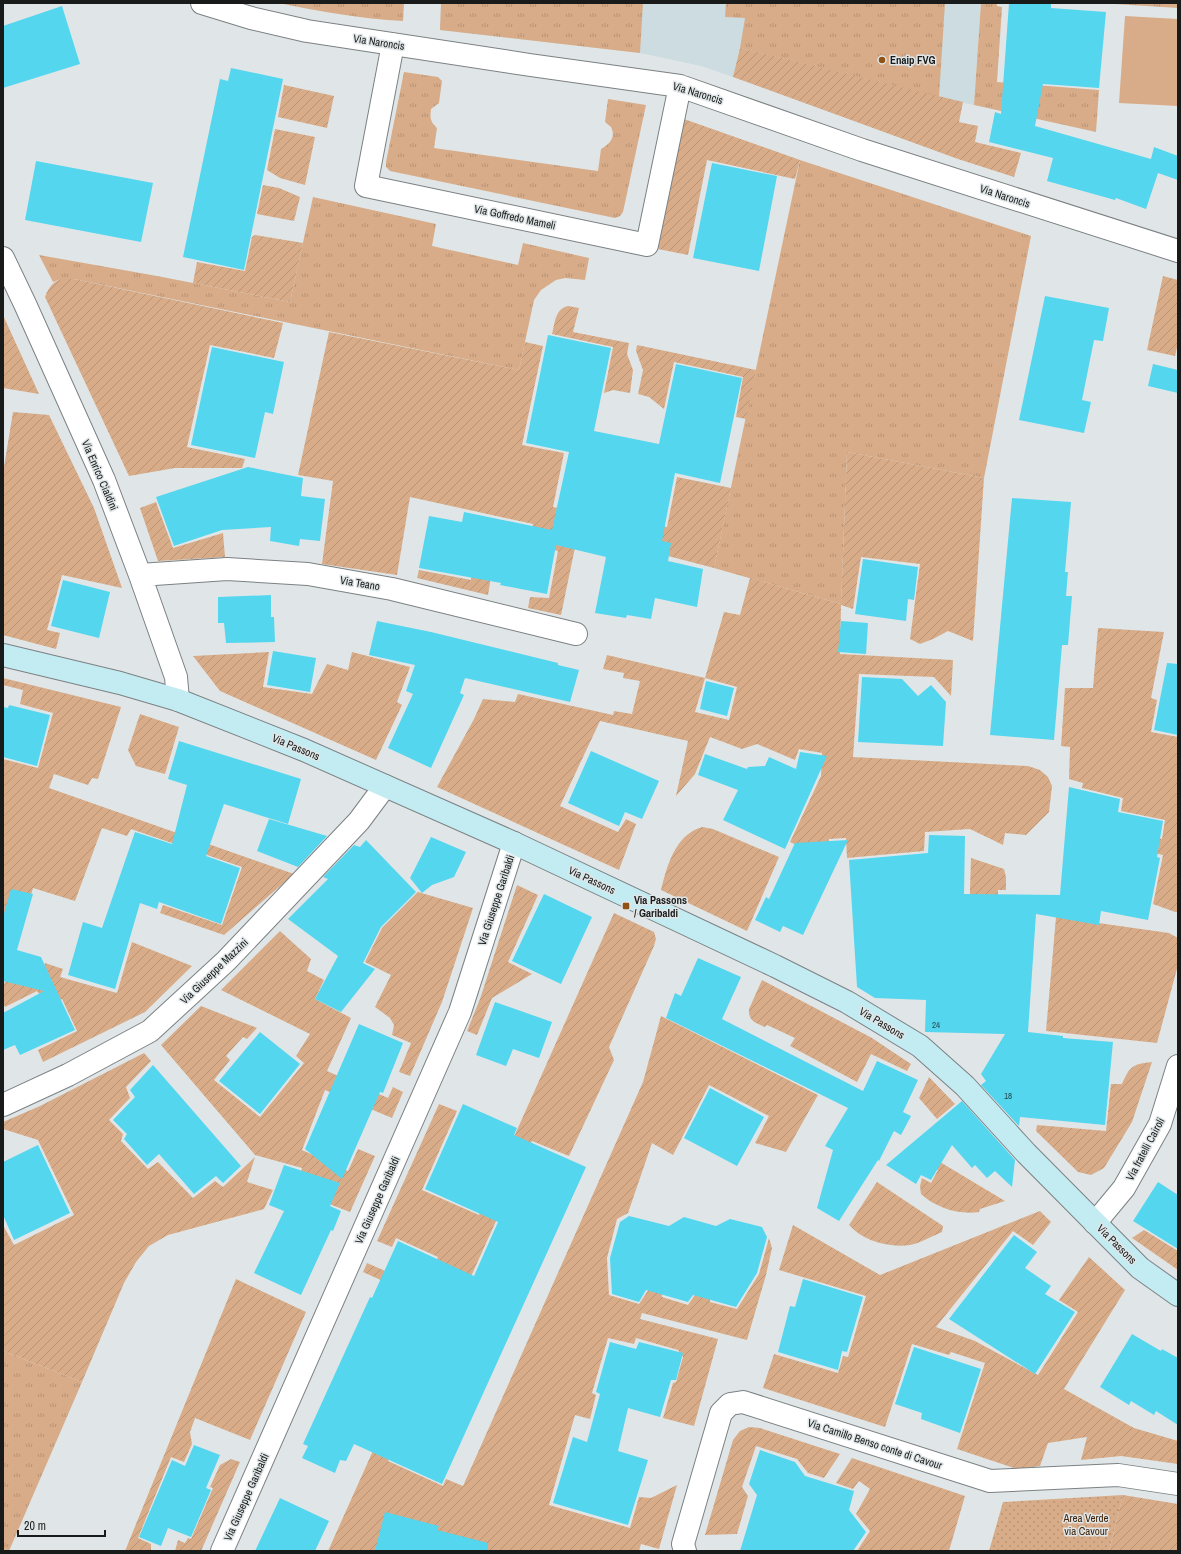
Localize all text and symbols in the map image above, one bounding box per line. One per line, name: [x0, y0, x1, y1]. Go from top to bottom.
street label: Via Naroncis: [352, 31, 406, 53]
place label: Enaip FVG: [890, 53, 936, 67]
marker: Enaip FVG: [877, 55, 887, 65]
street label: Via Naroncis: [671, 79, 725, 107]
street label: Via Naroncis: [978, 181, 1032, 211]
street label: Via Goffredo Mameli: [473, 202, 557, 232]
street label: Via Enrico Cialdini: [79, 437, 121, 513]
street label: Via Teano: [339, 573, 381, 593]
street label: Via Passons: [270, 731, 322, 763]
street label: Via Giuseppe Garibaldi: [475, 853, 517, 947]
street label: Via Passons: [566, 863, 618, 897]
place label: Via Passons / Garibaldi: [634, 893, 687, 920]
marker: Via Passons / Garibaldi: [621, 901, 631, 911]
street label: Via Giuseppe Mazzini: [177, 935, 251, 1007]
street label: Via Passons: [857, 1004, 908, 1042]
house number: 24: [932, 1019, 940, 1031]
house number: 18: [1004, 1090, 1012, 1102]
street label: Via fratelli Cairoli: [1122, 1115, 1168, 1183]
street label: Via Giuseppe Garibaldi: [351, 1154, 403, 1246]
street label: Via Passons: [1094, 1221, 1140, 1267]
street label: Via Camillo Benso conte di Cavour: [806, 1416, 944, 1472]
street label: Via Giuseppe Garibaldi: [220, 1451, 272, 1543]
park label: Area Verde via Cavour: [1062, 1511, 1109, 1538]
scale bar: [18, 1512, 105, 1538]
text: 20 m: [24, 1518, 46, 1534]

